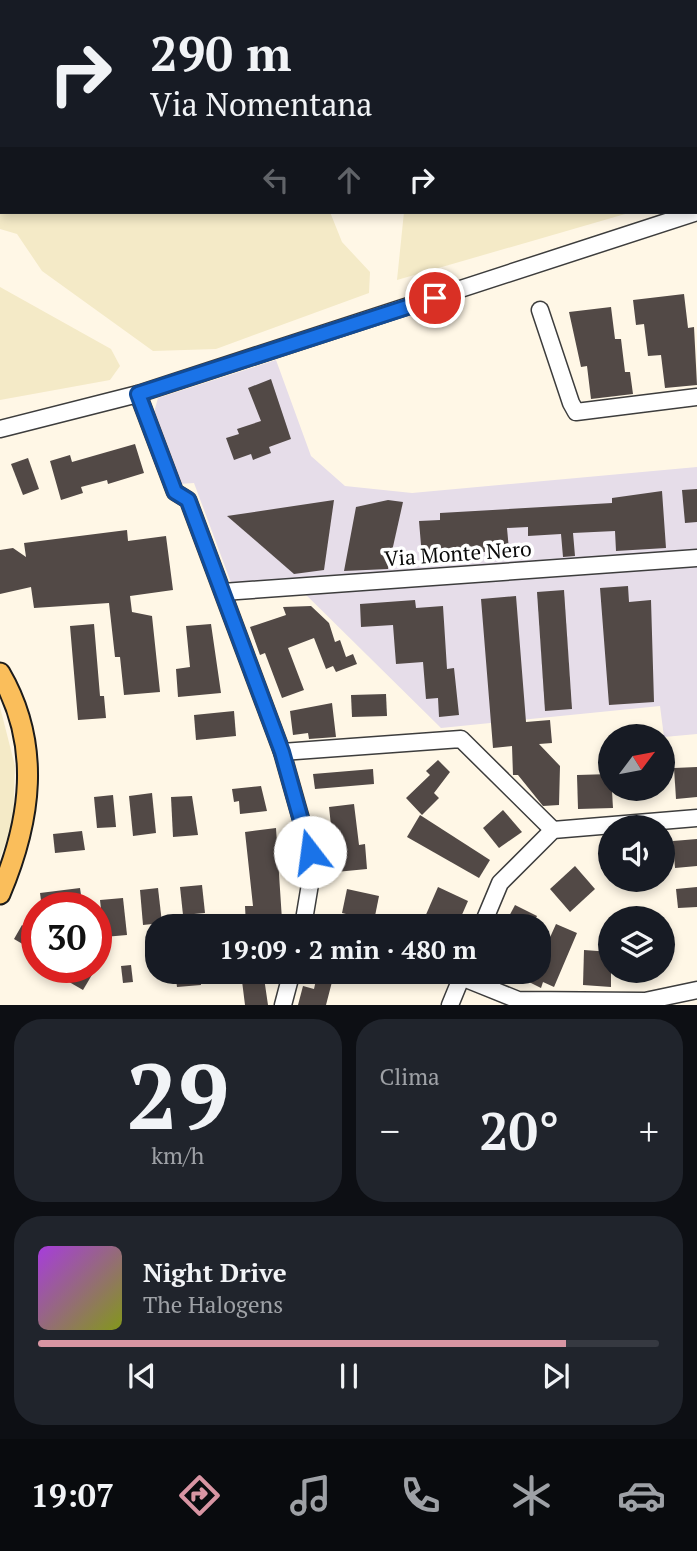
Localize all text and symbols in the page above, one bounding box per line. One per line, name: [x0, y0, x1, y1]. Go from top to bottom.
text: 290 m: [150, 20, 292, 85]
icon: right: [35, 28, 126, 119]
text: Via Nomentana: [150, 83, 373, 125]
icon: left: [257, 161, 295, 199]
icon: ahead: [330, 161, 368, 199]
icon: right: [403, 161, 441, 199]
pin: [405, 268, 465, 328]
icon: arrive: [416, 279, 454, 317]
street label: Via Monte Nero: [383, 534, 533, 572]
north arrow: [598, 724, 676, 802]
map controls: [598, 724, 675, 983]
position arrow: [273, 815, 347, 889]
button: sound: [598, 815, 675, 892]
speed limit sign: 30: [21, 892, 112, 983]
button: layers: [598, 906, 675, 983]
text: 19:09 · 2 min · 480 m: [219, 932, 477, 966]
text: 29: [126, 1034, 229, 1155]
text: Clima: [380, 1061, 440, 1092]
text: 20°: [479, 1096, 559, 1165]
text: −: [380, 1106, 400, 1156]
text: +: [639, 1106, 659, 1156]
text: km/h: [151, 1140, 204, 1171]
text: Night Drive: [143, 1255, 287, 1289]
text: The Halogens: [143, 1289, 283, 1320]
icon: previous: [123, 1357, 161, 1395]
icon: pause: [330, 1357, 368, 1395]
icon: next: [537, 1357, 575, 1395]
icon: directions: [175, 1471, 224, 1520]
icon: music: [286, 1471, 335, 1520]
icon: phone: [396, 1471, 445, 1520]
icon: climate: [507, 1471, 556, 1520]
icon: car: [617, 1471, 666, 1520]
text: 19:07: [31, 1474, 114, 1516]

